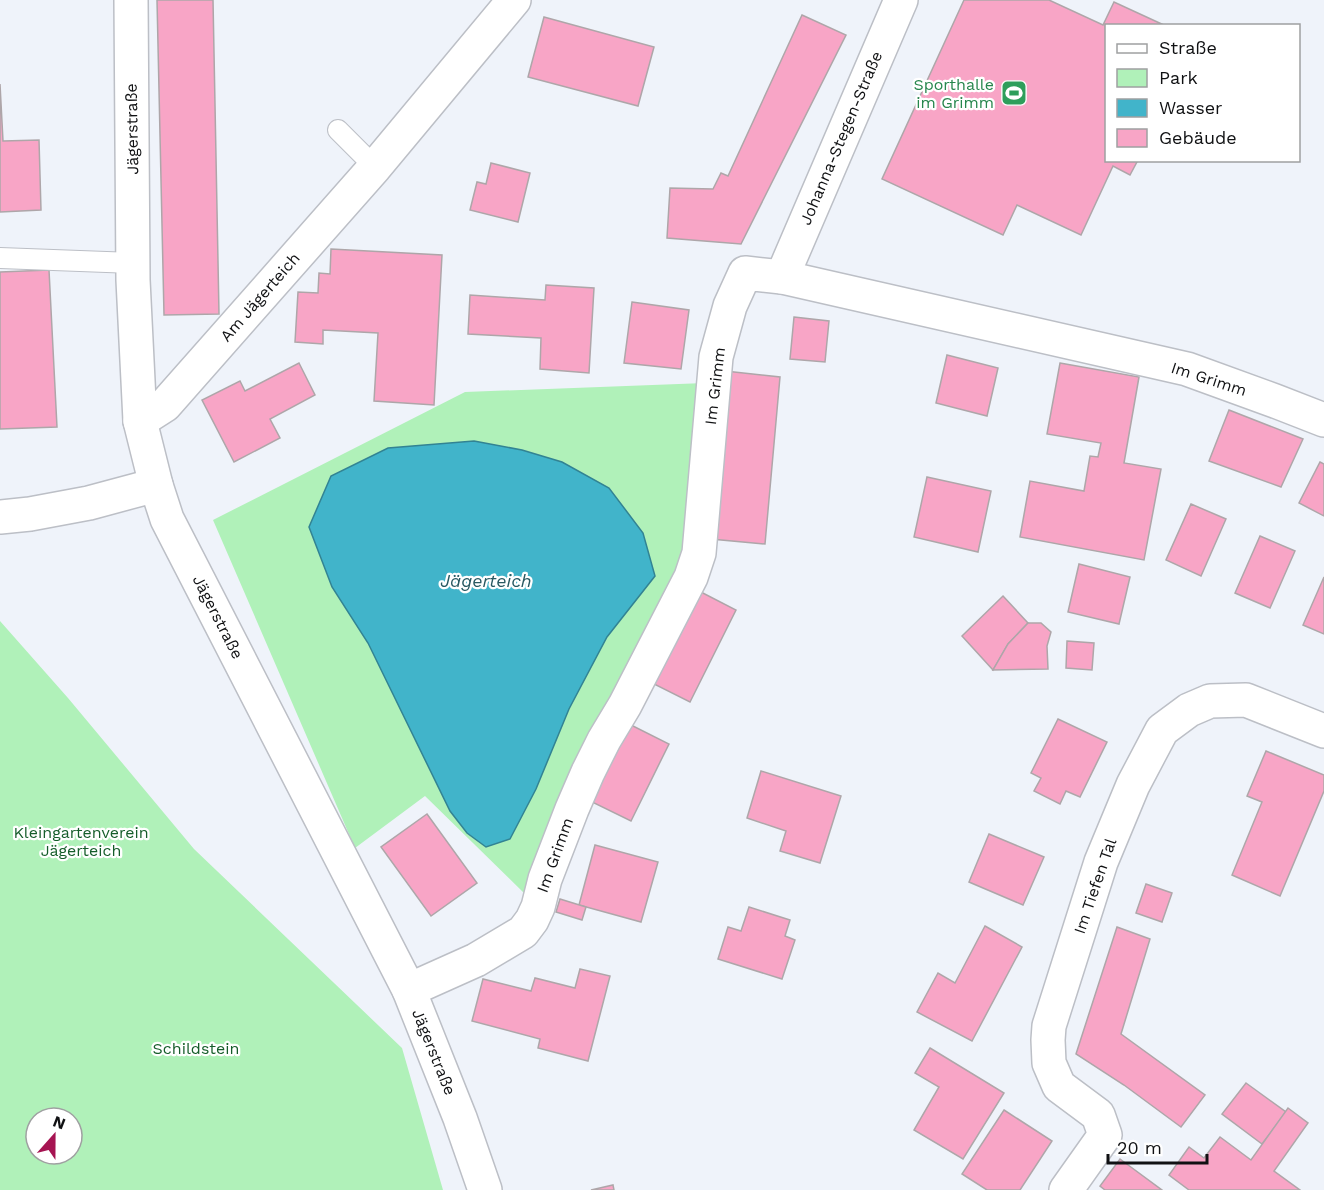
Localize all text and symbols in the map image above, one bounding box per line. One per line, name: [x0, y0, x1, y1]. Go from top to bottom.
legend: [1105, 24, 1300, 162]
text: Straße: [1159, 37, 1217, 58]
street label: Johanna-Stegen-Straße: [796, 48, 886, 228]
text: Park: [1159, 67, 1198, 88]
place label: Sporthalle im Grimm: [913, 75, 994, 112]
sports icon: Sporthalle im Grimm: [999, 78, 1029, 108]
street label: Jägerstraße: [122, 83, 142, 175]
text: Wasser: [1159, 97, 1222, 118]
text: Gebäude: [1159, 127, 1237, 148]
street label: Am Jägerteich: [216, 249, 304, 345]
street label: Im Grimm: [701, 346, 729, 426]
street label: Im Grimm: [1169, 358, 1249, 400]
water label: Jägerteich: [440, 570, 532, 591]
street label: Jägerstraße: [189, 572, 247, 662]
street label: Im Grimm: [533, 815, 577, 895]
park label: Kleingartenverein Jägerteich: [13, 823, 149, 860]
street label: Im Tiefen Tal: [1070, 836, 1120, 936]
street label: Jägerstraße: [408, 1006, 460, 1098]
park label: Schildstein: [153, 1039, 239, 1058]
north arrow: [24, 1106, 84, 1166]
text: N: [50, 1111, 68, 1133]
scale bar: [1108, 1127, 1207, 1165]
text: 20 m: [1117, 1137, 1162, 1158]

